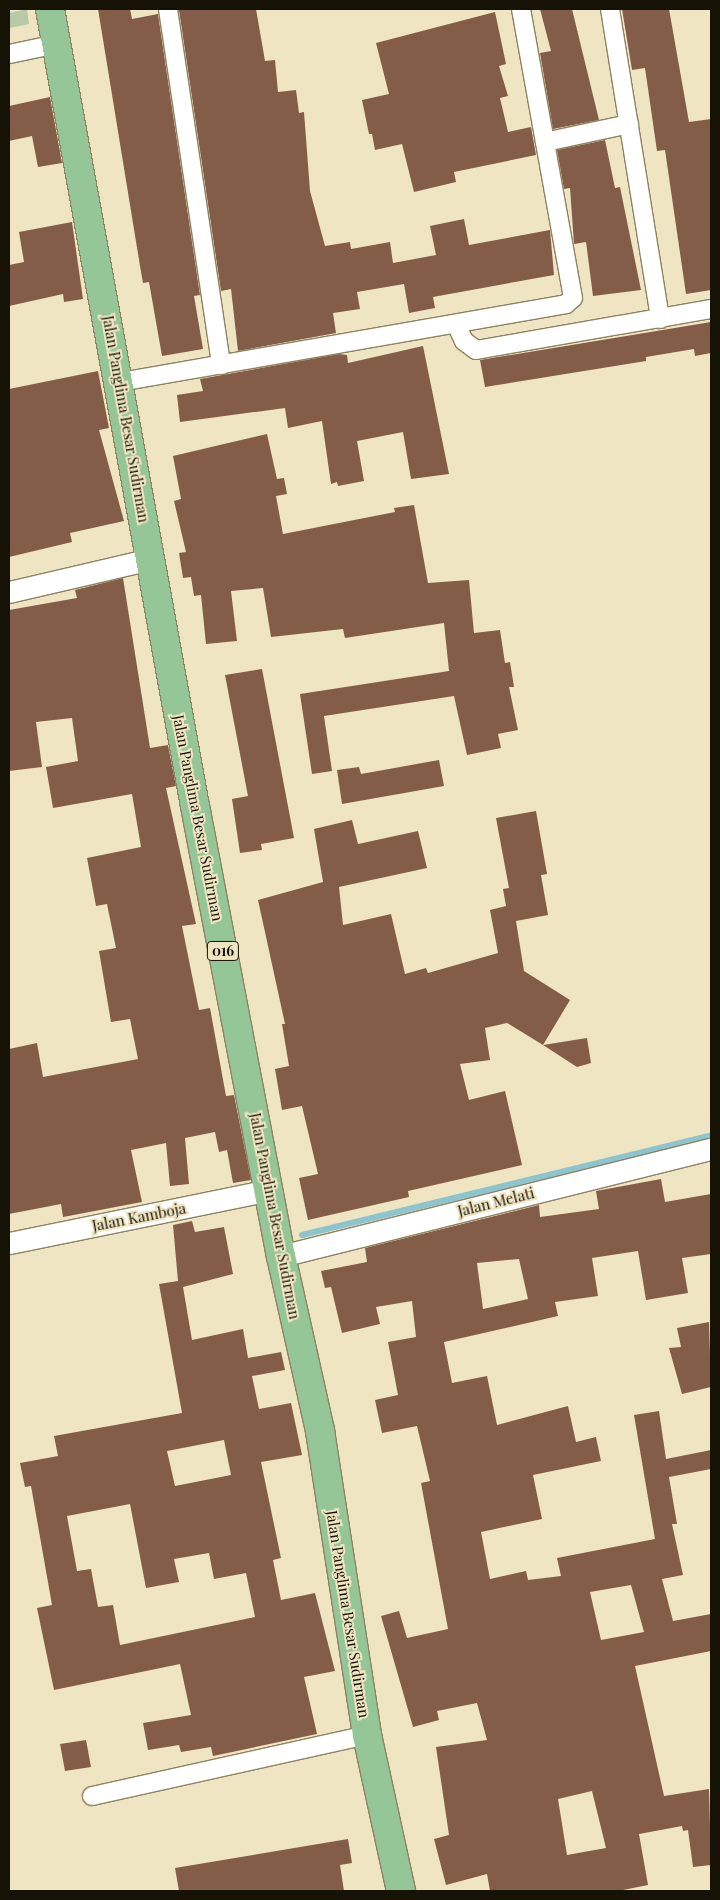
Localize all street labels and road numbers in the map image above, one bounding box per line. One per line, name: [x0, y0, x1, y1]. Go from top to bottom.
street label: Jalan Panglima Besar Sudirman: [99, 314, 153, 524]
street label: Jalan Panglima Besar Sudirman: [169, 713, 227, 923]
road number: 016: [207, 939, 239, 962]
street label: Jalan Panglima Besar Sudirman: [246, 1111, 304, 1321]
street label: Jalan Melati: [456, 1184, 536, 1220]
street label: Jalan Kamboja: [91, 1199, 187, 1235]
street label: Jalan Panglima Besar Sudirman: [323, 1509, 373, 1719]

